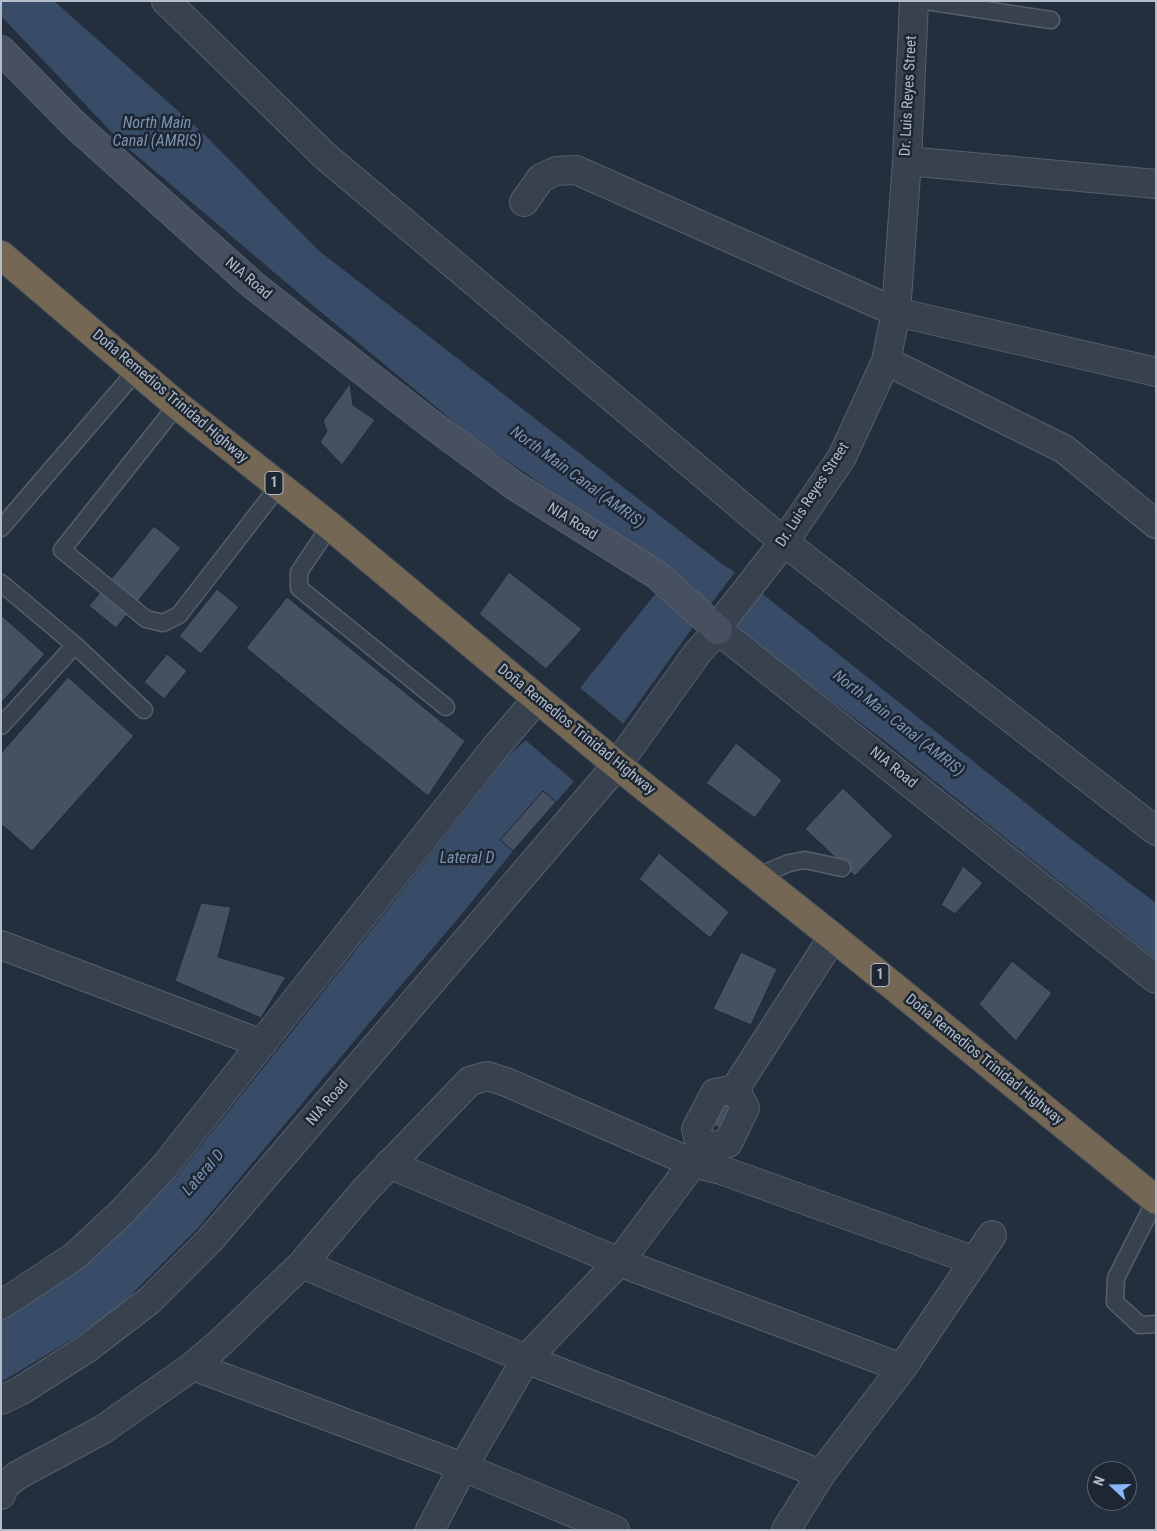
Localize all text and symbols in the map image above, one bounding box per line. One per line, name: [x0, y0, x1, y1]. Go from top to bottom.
street label: Dr. Luis Reyes Street: [897, 35, 921, 157]
water label: North Main Canal (AMRIS): [112, 114, 202, 152]
street label: NIA Road: [221, 254, 275, 304]
street label: Doña Remedios Trinidad Highway: [88, 326, 252, 468]
water label: North Main Canal (AMRIS): [506, 423, 648, 533]
street label: Dr. Luis Reyes Street: [773, 439, 853, 551]
road number: 1: [265, 472, 283, 494]
street label: NIA Road: [544, 500, 600, 544]
street label: Doña Remedios Trinidad Highway: [493, 661, 659, 799]
water label: North Main Canal (AMRIS): [829, 667, 967, 781]
street label: NIA Road: [866, 744, 920, 792]
water label: Lateral D: [440, 849, 494, 869]
road number: 1: [871, 964, 889, 986]
street label: Doña Remedios Trinidad Highway: [901, 991, 1067, 1129]
street label: NIA Road: [303, 1076, 353, 1130]
water label: Lateral D: [179, 1146, 229, 1200]
north arrow: [1087, 1461, 1137, 1511]
text: N: [1090, 1474, 1108, 1488]

